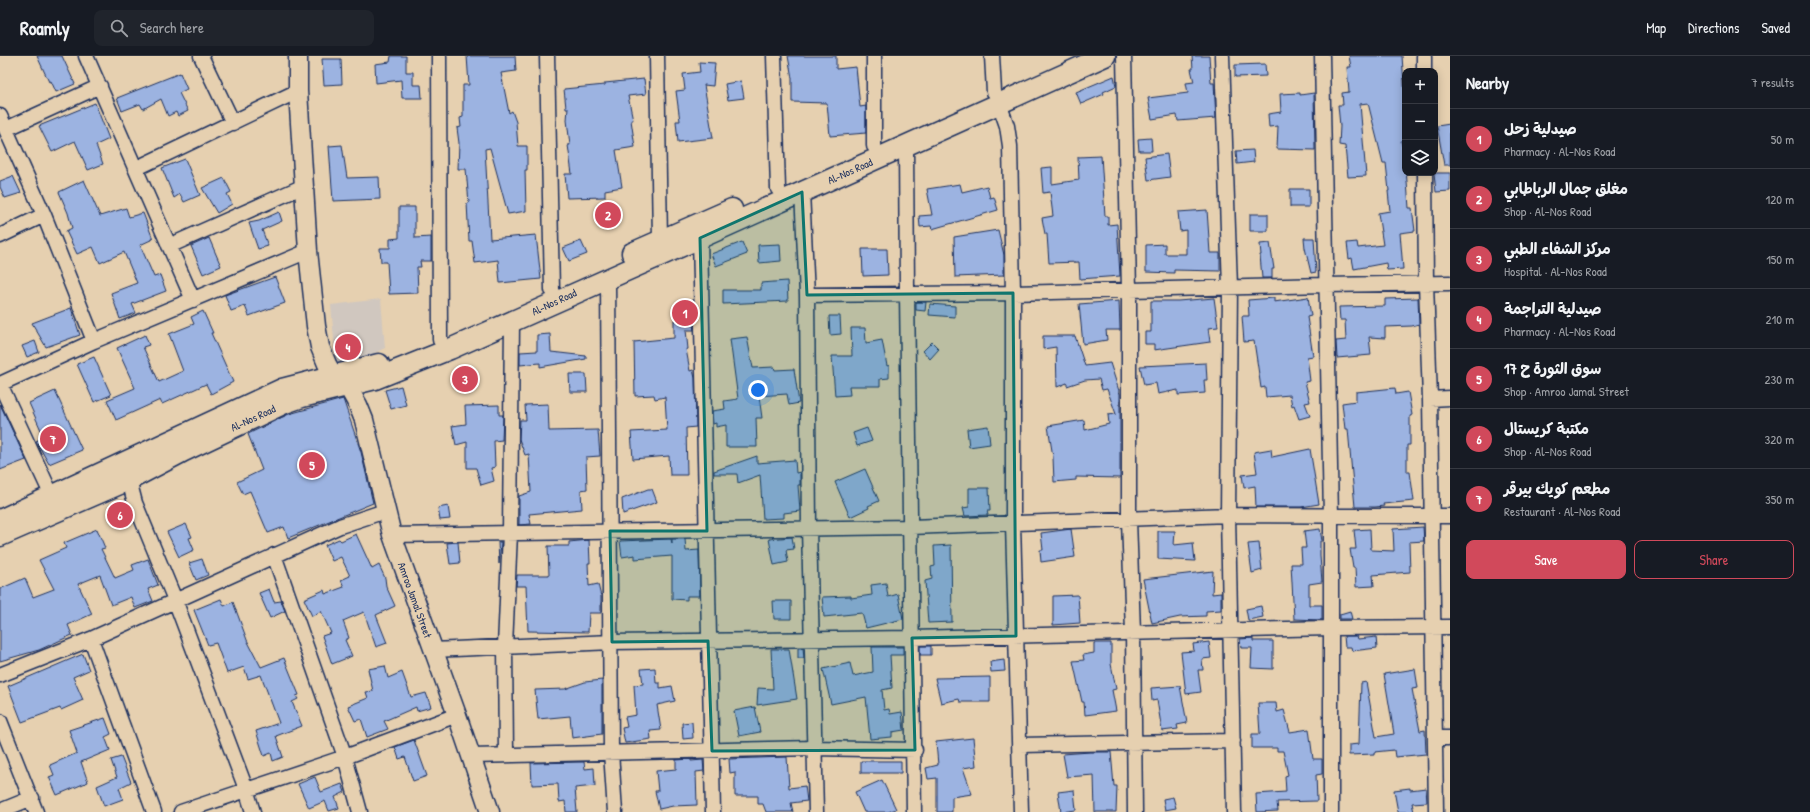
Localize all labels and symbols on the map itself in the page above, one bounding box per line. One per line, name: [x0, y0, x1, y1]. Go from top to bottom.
street label: Al-Nos Road: [825, 155, 875, 187]
pin: 2: [595, 200, 621, 230]
street label: Al-Nos Road: [529, 285, 579, 318]
pin: 1: [672, 298, 698, 328]
pin: 4: [335, 332, 361, 362]
pin: 3: [452, 364, 478, 394]
your location: [748, 380, 768, 400]
street label: Al-Nos Road: [228, 401, 278, 434]
pin: 7: [40, 424, 66, 454]
pin: 5: [299, 450, 325, 480]
pin: 6: [107, 500, 133, 530]
street label: Amroo Jamal Street: [395, 560, 435, 640]

